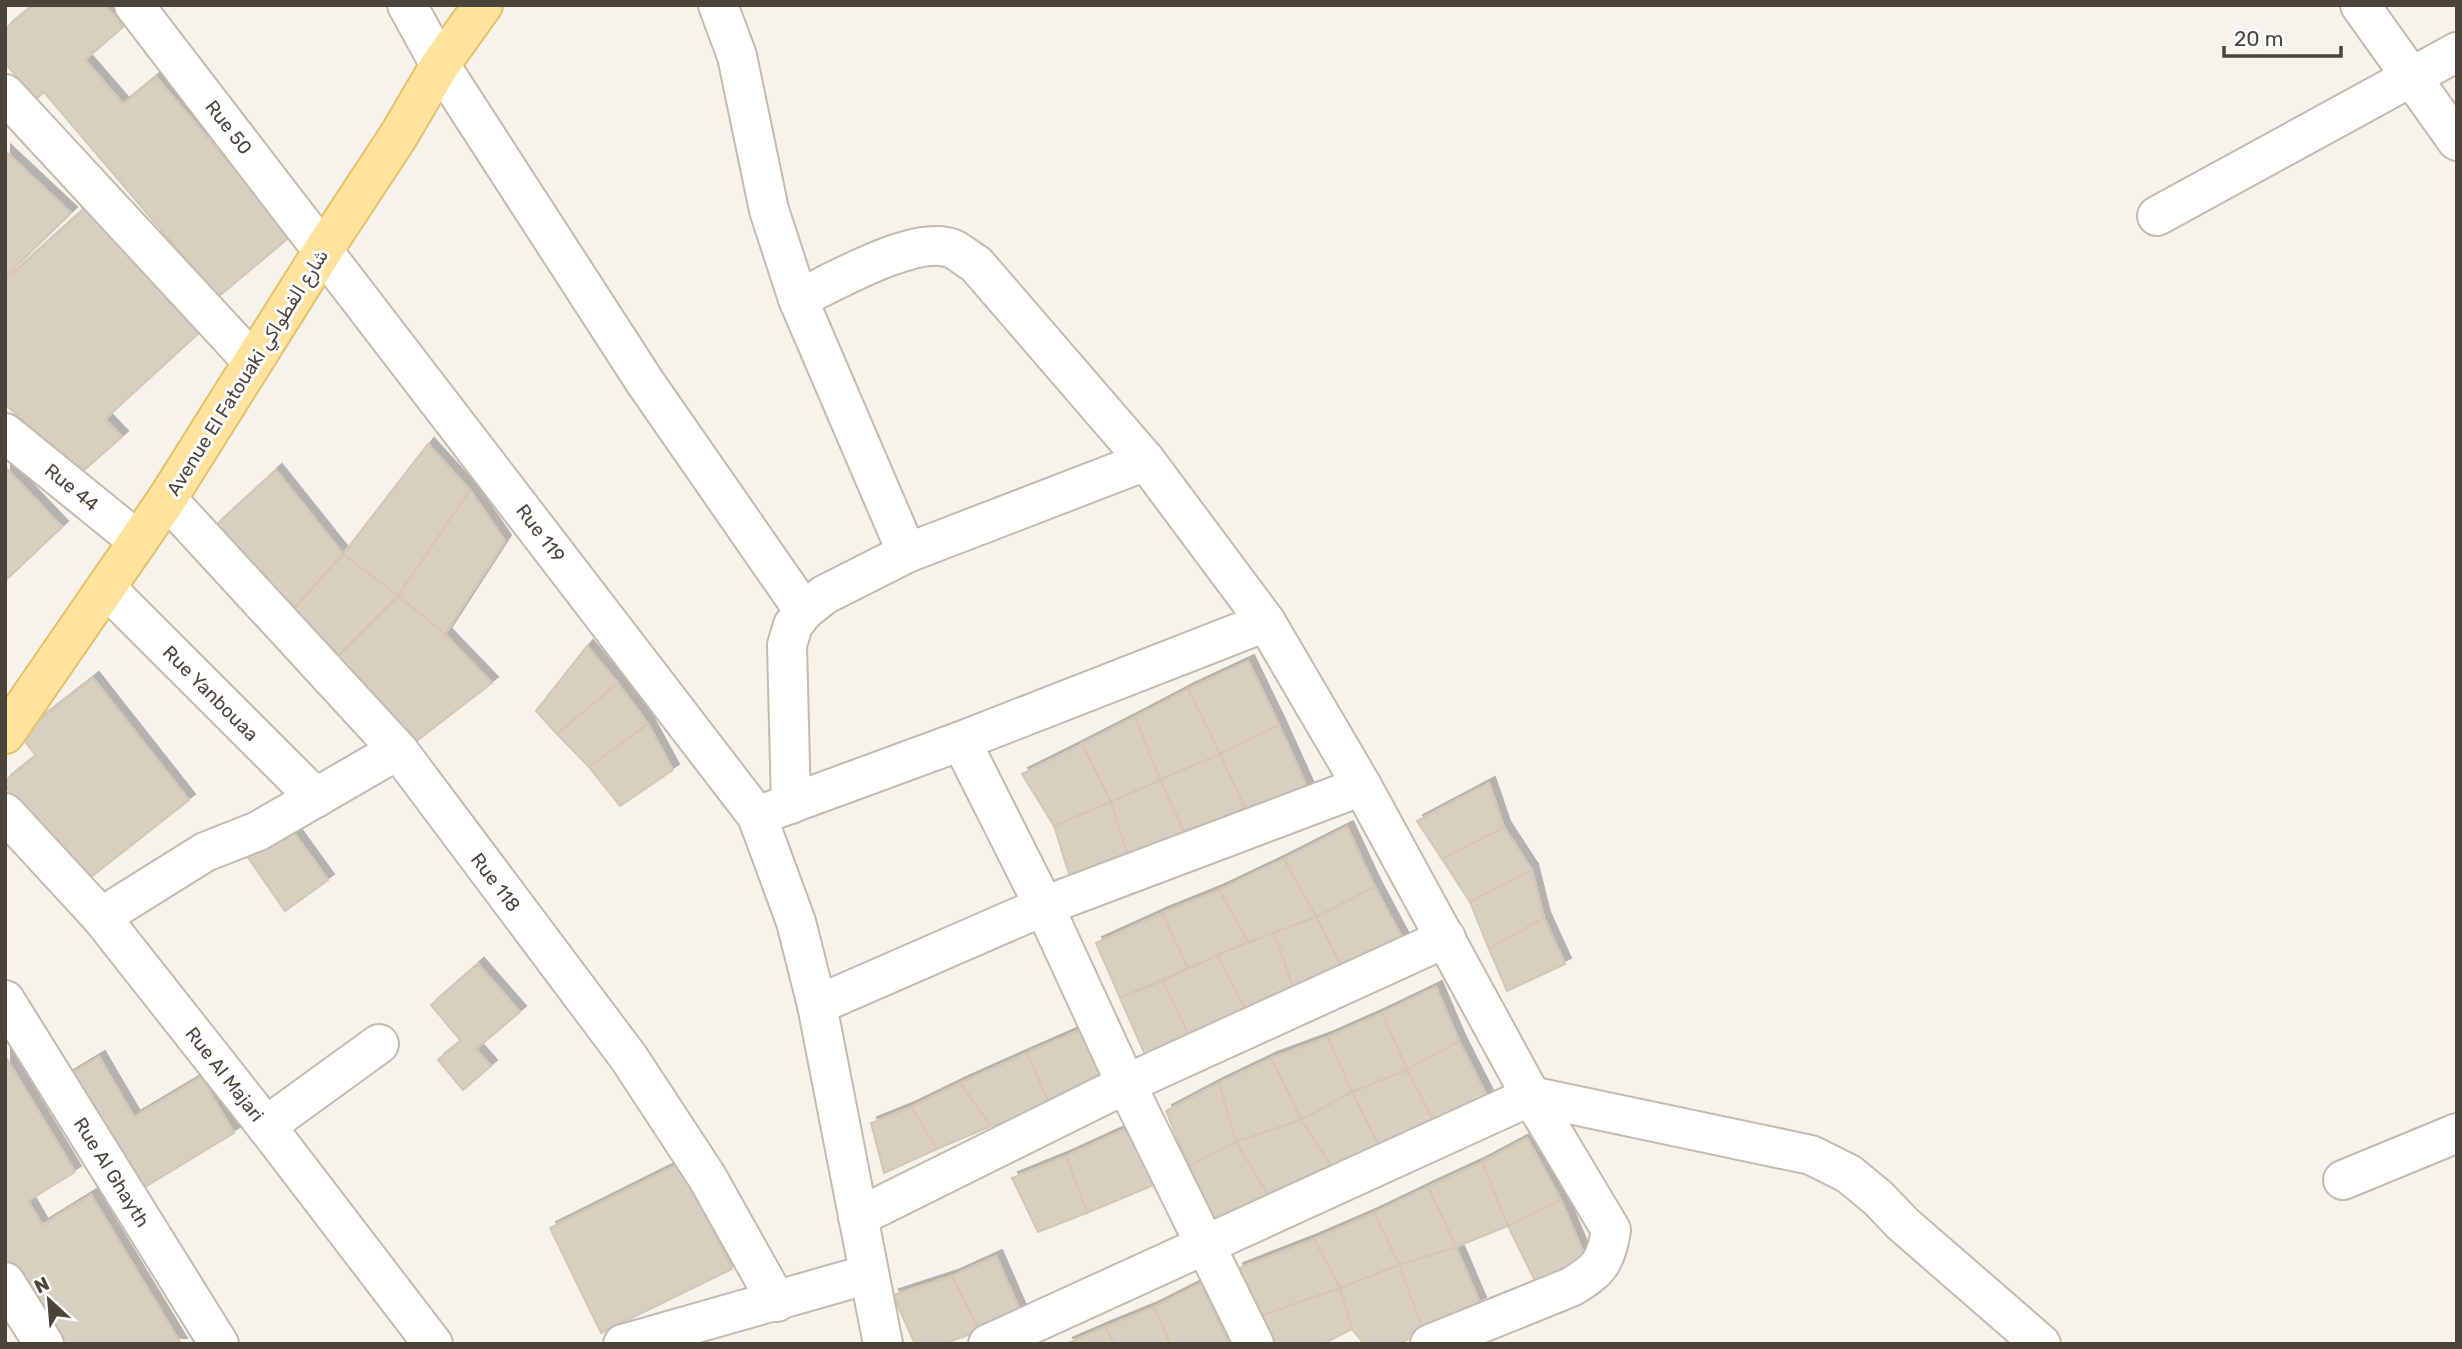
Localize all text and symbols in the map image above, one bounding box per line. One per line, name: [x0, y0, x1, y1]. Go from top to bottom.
scale bar: [2224, 14, 2341, 58]
text: 20 m: [2234, 26, 2283, 51]
street label: Rue 50: [200, 96, 257, 159]
street label: Avenue El Fatouaki شارع الفطواكي: [162, 245, 336, 501]
street label: Rue 44: [40, 459, 103, 516]
street label: Rue 119: [511, 500, 570, 567]
street label: Rue Yanbouaa: [158, 641, 263, 746]
street label: Rue 118: [466, 848, 525, 916]
street label: Rue Al Majari: [181, 1022, 269, 1126]
street label: Rue Al Ghayth: [69, 1113, 154, 1231]
north arrow: [14, 1265, 84, 1335]
text: N: [31, 1272, 53, 1299]

